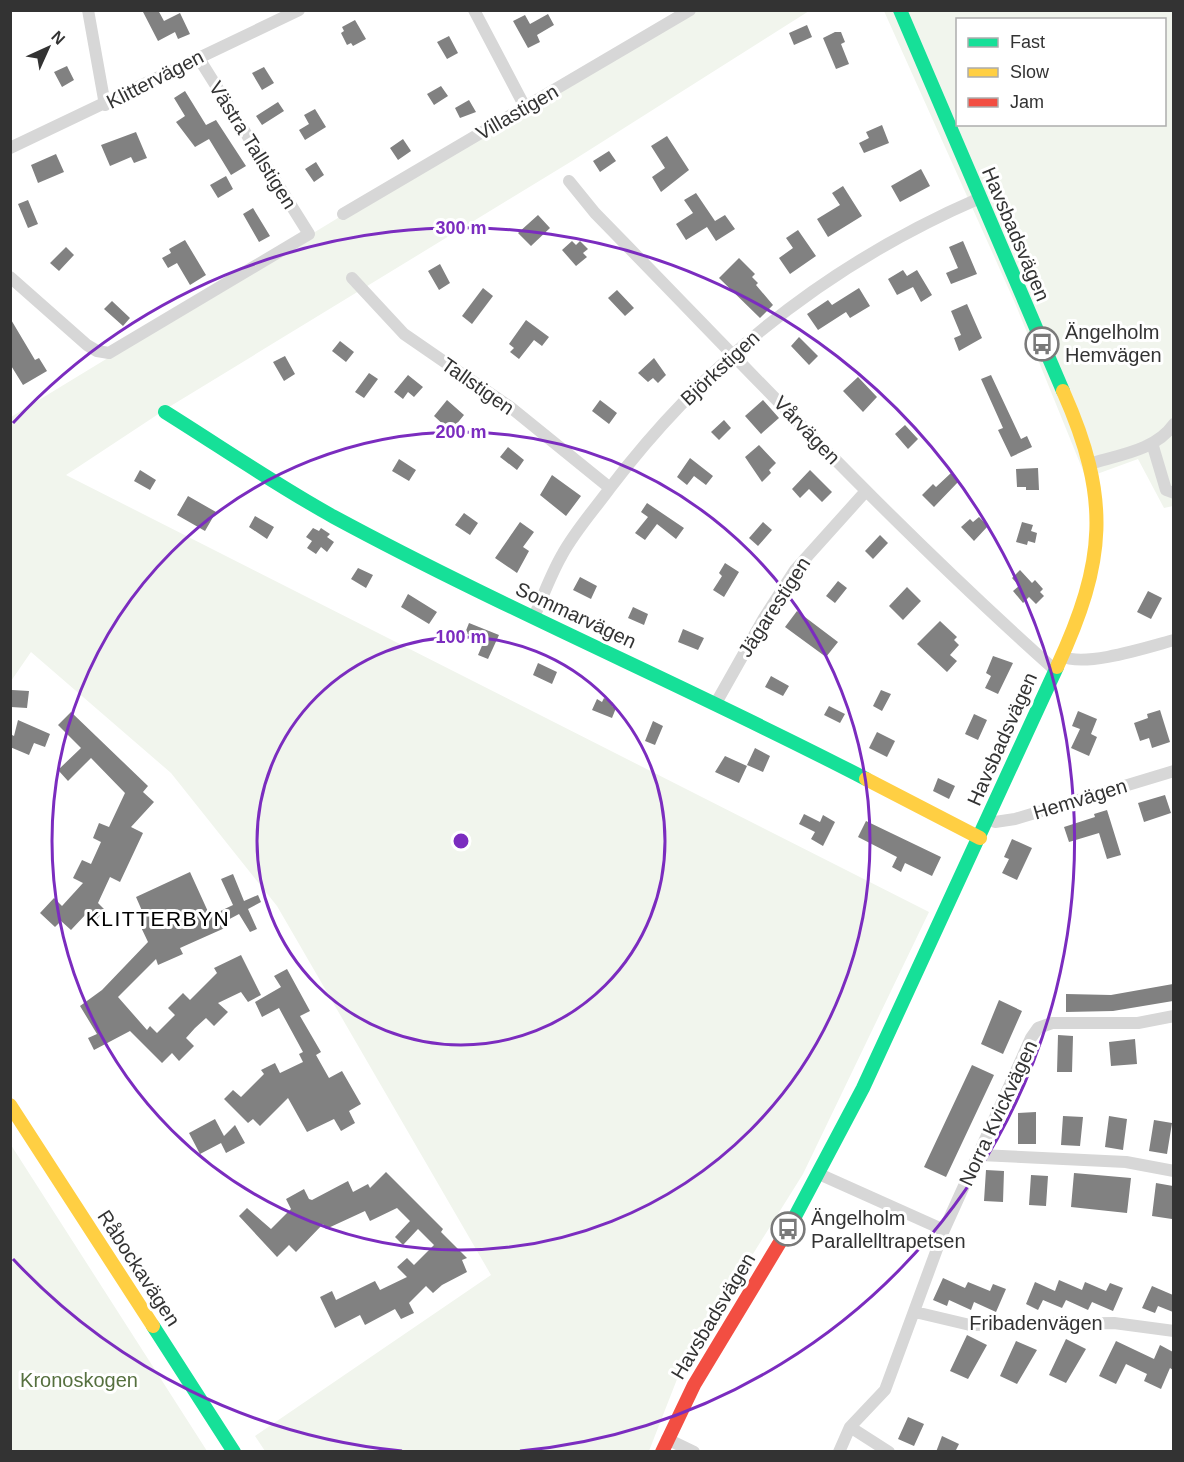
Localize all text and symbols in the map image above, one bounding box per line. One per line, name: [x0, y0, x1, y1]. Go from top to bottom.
north arrow: [18, 18, 78, 78]
legend: [956, 18, 1166, 126]
text: N: [48, 28, 68, 48]
text: Fast: [1010, 32, 1045, 52]
street label: Klittervägen: [103, 45, 207, 113]
text: Slow: [1010, 62, 1050, 82]
street label: Västra Tallstigen: [205, 77, 301, 213]
street label: Villastigen: [472, 80, 562, 144]
text: Jam: [1010, 92, 1044, 112]
street label: Havsbadsvägen: [978, 164, 1054, 304]
text: 300 m: [435, 218, 487, 238]
place label: Ängelholm Hemvägen: [1065, 321, 1162, 366]
street label: Björkstigen: [676, 326, 764, 410]
bus stop icon: Ängelholm Hemvägen: [1024, 326, 1060, 362]
street label: Tallstigen: [438, 353, 518, 419]
street label: Vårvägen: [769, 392, 845, 468]
text: 200 m: [435, 422, 487, 442]
street label: Jägarestigen: [734, 553, 814, 661]
street label: Sommarvägen: [512, 578, 640, 652]
text: 100 m: [435, 627, 487, 647]
street label: Havsbadsvägen: [963, 669, 1041, 809]
street label: Hemvägen: [1031, 774, 1129, 824]
centre of rings: [451, 831, 471, 851]
district label: KLITTERBYN: [86, 907, 230, 930]
street label: Norra Kvickvägen: [955, 1037, 1041, 1189]
street label: Råbockavägen: [93, 1206, 185, 1330]
place label: Ängelholm Parallelltrapetsen: [811, 1207, 966, 1252]
bus stop icon: Ängelholm Parallelltrapetsen: [770, 1211, 806, 1247]
street label: Havsbadsvägen: [667, 1249, 759, 1383]
street label: Fribadenvägen: [969, 1312, 1103, 1334]
park label: Kronoskogen: [20, 1369, 138, 1391]

